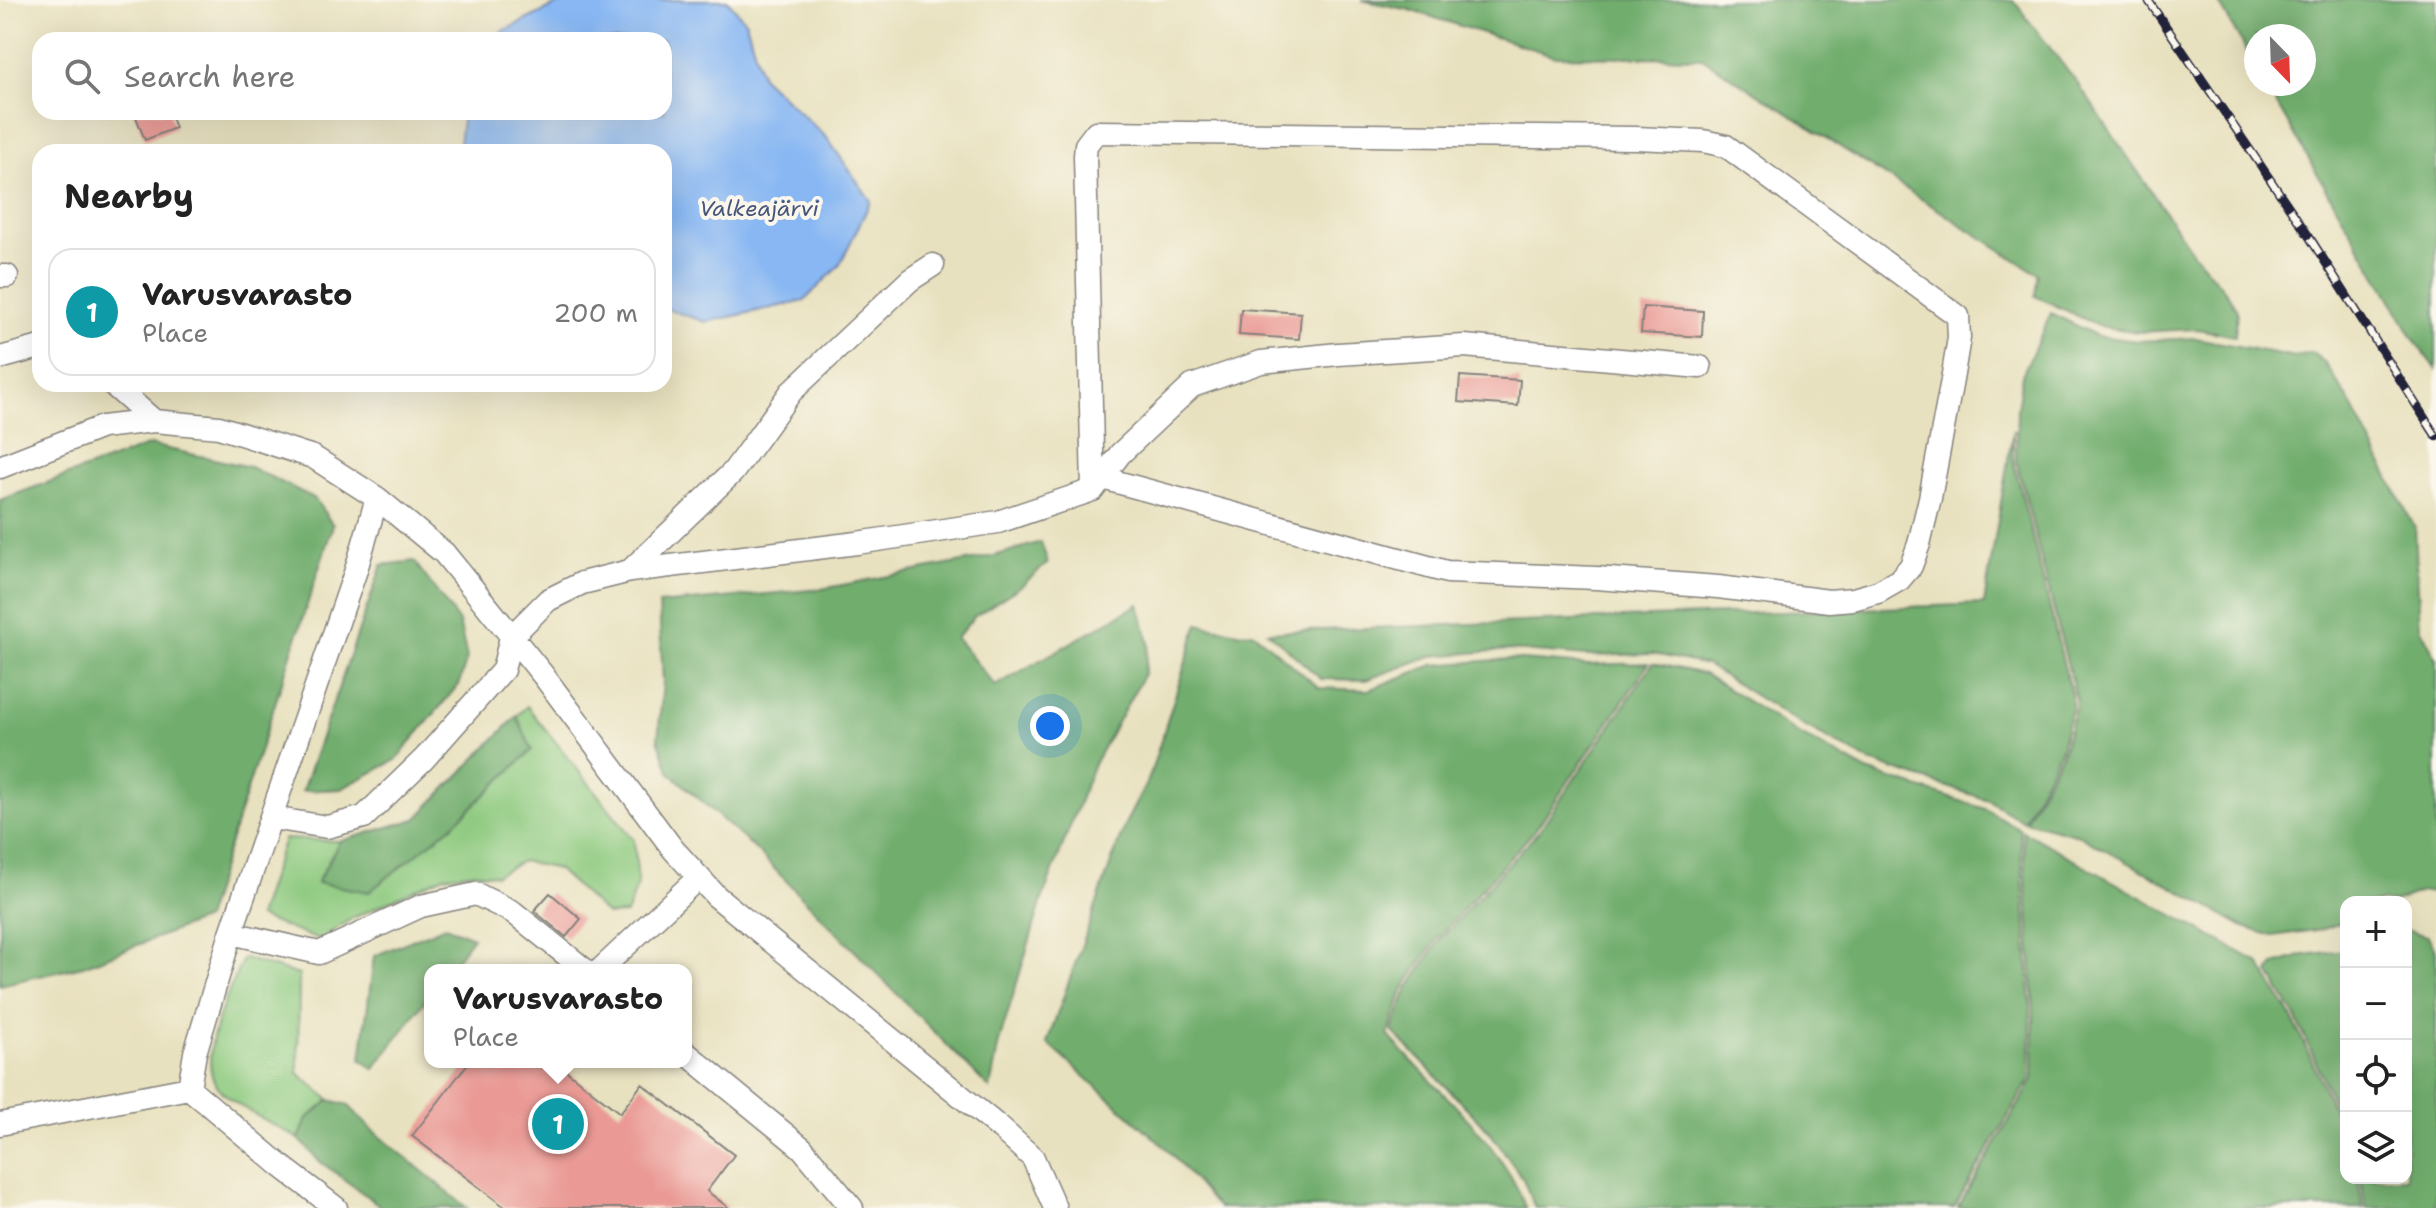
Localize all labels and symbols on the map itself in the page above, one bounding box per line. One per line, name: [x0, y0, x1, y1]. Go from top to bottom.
north arrow: [2244, 24, 2316, 96]
water label: Valkeajärvi: [699, 194, 819, 223]
your location: [1030, 706, 1070, 746]
pin: 1: [532, 1094, 584, 1154]

